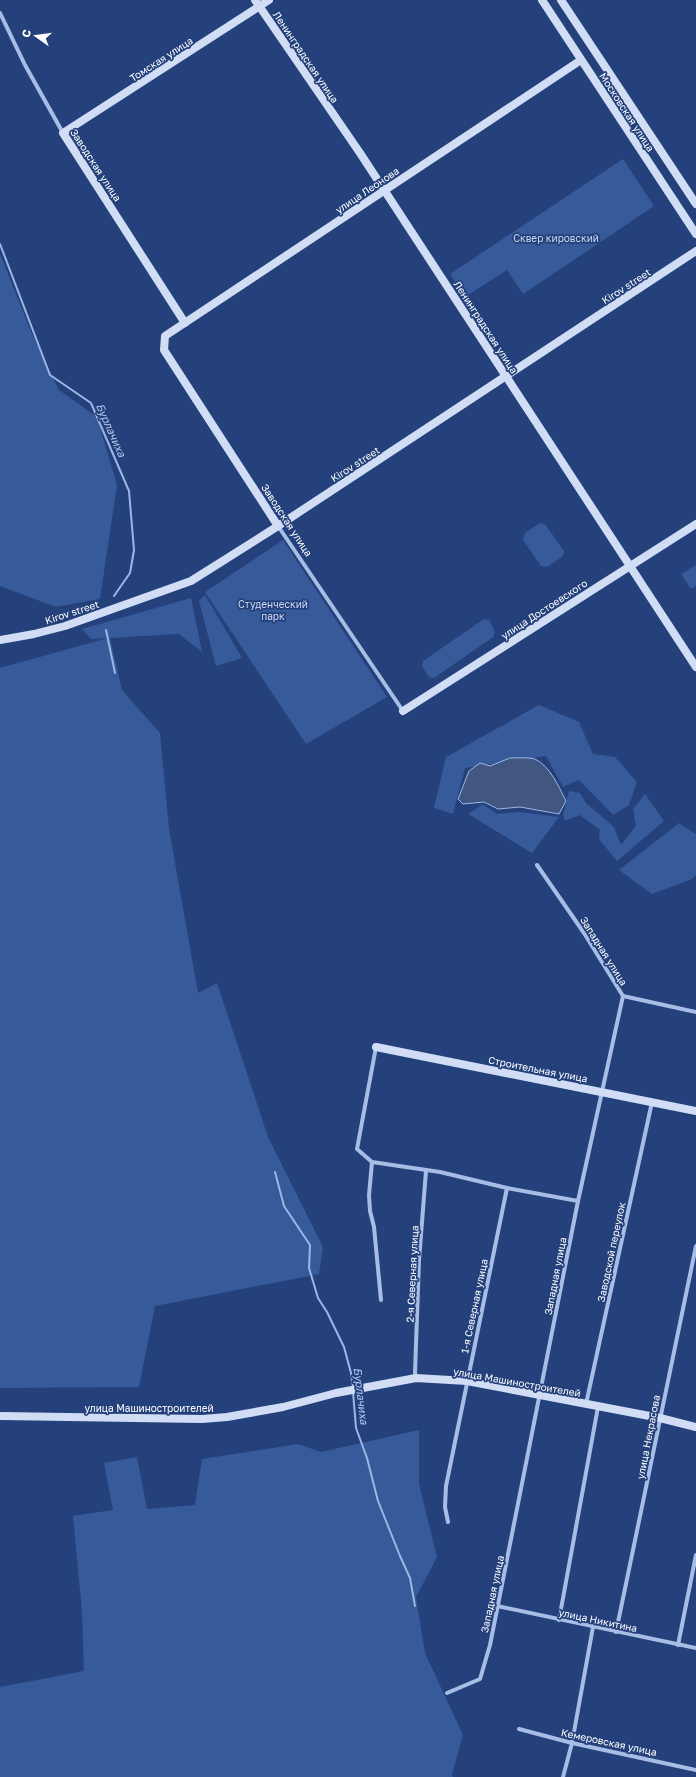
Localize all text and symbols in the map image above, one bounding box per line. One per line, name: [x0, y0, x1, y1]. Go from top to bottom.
street label: Ленинградская улица: [271, 9, 341, 105]
north arrow: [16, 16, 56, 56]
text: С: [19, 28, 33, 39]
street label: Томская улица: [127, 34, 195, 84]
street label: Московская улица: [597, 70, 657, 154]
street label: Заводская улица: [68, 127, 124, 203]
street label: улица Леонова: [333, 164, 401, 216]
park label: Сквер кировский: [513, 232, 599, 244]
street label: Kirov street: [599, 266, 653, 306]
street label: Ленинградская улица: [452, 278, 520, 376]
water label: Бурлачиха: [93, 401, 129, 460]
street label: Kirov street: [328, 444, 382, 484]
street label: Заводская улица: [259, 482, 315, 558]
street label: улица Достоевского: [499, 577, 589, 641]
street label: Kirov street: [44, 598, 100, 626]
park label: Студенческий парк: [238, 598, 308, 622]
street label: Западная улица: [578, 914, 630, 988]
street label: Строительная улица: [487, 1053, 589, 1085]
street label: Заводской переулок: [595, 1201, 628, 1303]
street label: 2-я Северная улица: [403, 1225, 421, 1323]
street label: Западная улица: [542, 1236, 568, 1316]
street label: 1-я Северная улица: [458, 1258, 490, 1354]
street label: улица Машиностроителей: [452, 1365, 582, 1399]
water label: Бурлачиха: [351, 1367, 372, 1426]
street label: улица Некрасова: [634, 1394, 662, 1480]
street label: улица Машиностроителей: [84, 1402, 214, 1414]
street label: Западная улица: [478, 1554, 506, 1634]
street label: улица Никитина: [558, 1606, 638, 1634]
street label: Кемеровская улица: [560, 1726, 658, 1758]

